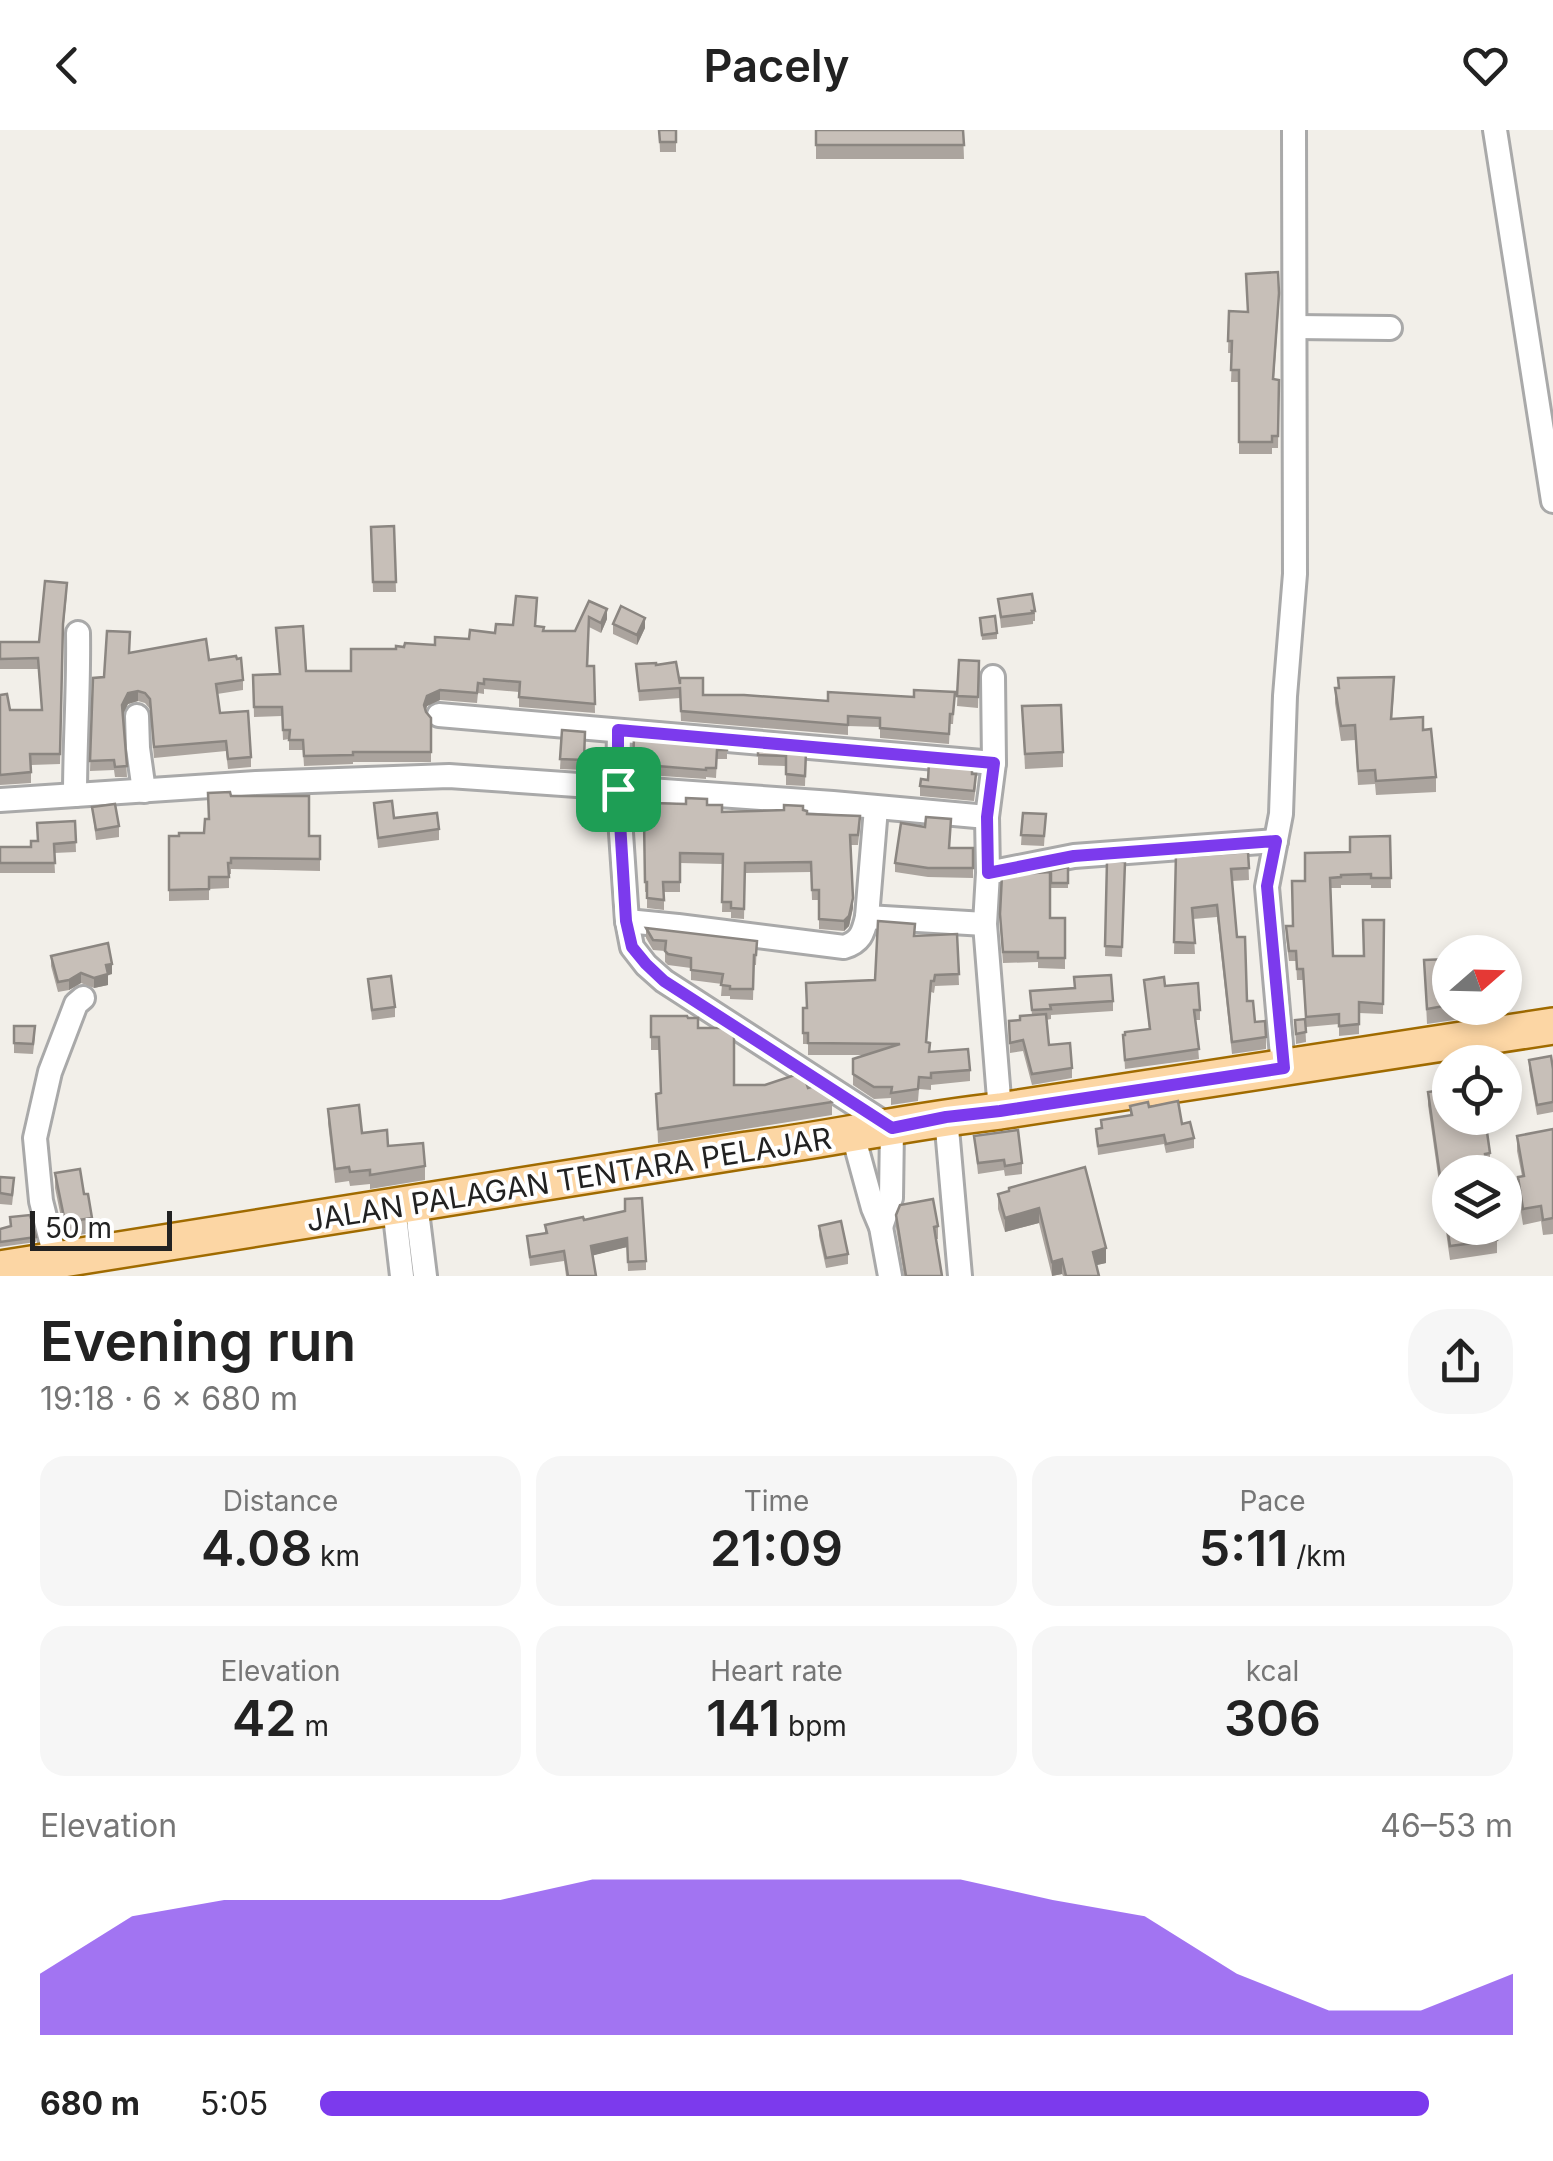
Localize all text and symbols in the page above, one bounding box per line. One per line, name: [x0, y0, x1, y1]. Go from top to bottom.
icon: back: [40, 38, 95, 93]
text: Pacely: [704, 38, 849, 93]
icon: heart: [1458, 38, 1513, 93]
pin: [576, 747, 661, 832]
icon: arrive: [591, 762, 646, 817]
north arrow: [1432, 935, 1522, 1025]
map controls: [1432, 935, 1522, 1245]
button: locate: [1432, 1045, 1522, 1135]
street label: JALAN PALAGAN TENTARA PELAJAR: [304, 1120, 834, 1238]
button: layers: [1432, 1155, 1522, 1245]
scale bar: [30, 1206, 172, 1250]
text: 50 m: [45, 1211, 112, 1245]
text: Evening run: [40, 1308, 356, 1374]
button: share: [1408, 1309, 1513, 1414]
text: 19:18 · 6 × 680 m: [40, 1379, 298, 1418]
text: Distance: [223, 1484, 338, 1518]
text: Time: [744, 1484, 809, 1518]
text: Pace: [1240, 1484, 1305, 1518]
text: 4.08: [201, 1518, 312, 1578]
text: 21:09: [710, 1518, 843, 1578]
text: 5:11: [1199, 1518, 1288, 1578]
text: km: [312, 1539, 360, 1573]
text: /km: [1288, 1539, 1346, 1573]
text: Elevation: [221, 1654, 340, 1688]
text: Heart rate: [710, 1654, 843, 1688]
text: kcal: [1246, 1654, 1299, 1688]
text: 42: [232, 1688, 297, 1748]
text: 141: [706, 1688, 780, 1748]
text: 306: [1224, 1688, 1321, 1748]
text: m: [297, 1709, 329, 1743]
text: bpm: [780, 1709, 847, 1743]
text: Elevation: [40, 1806, 177, 1845]
text: 46–53 m: [1380, 1806, 1513, 1845]
text: 680 m: [40, 2084, 140, 2123]
text: 5:05: [200, 2084, 268, 2123]

